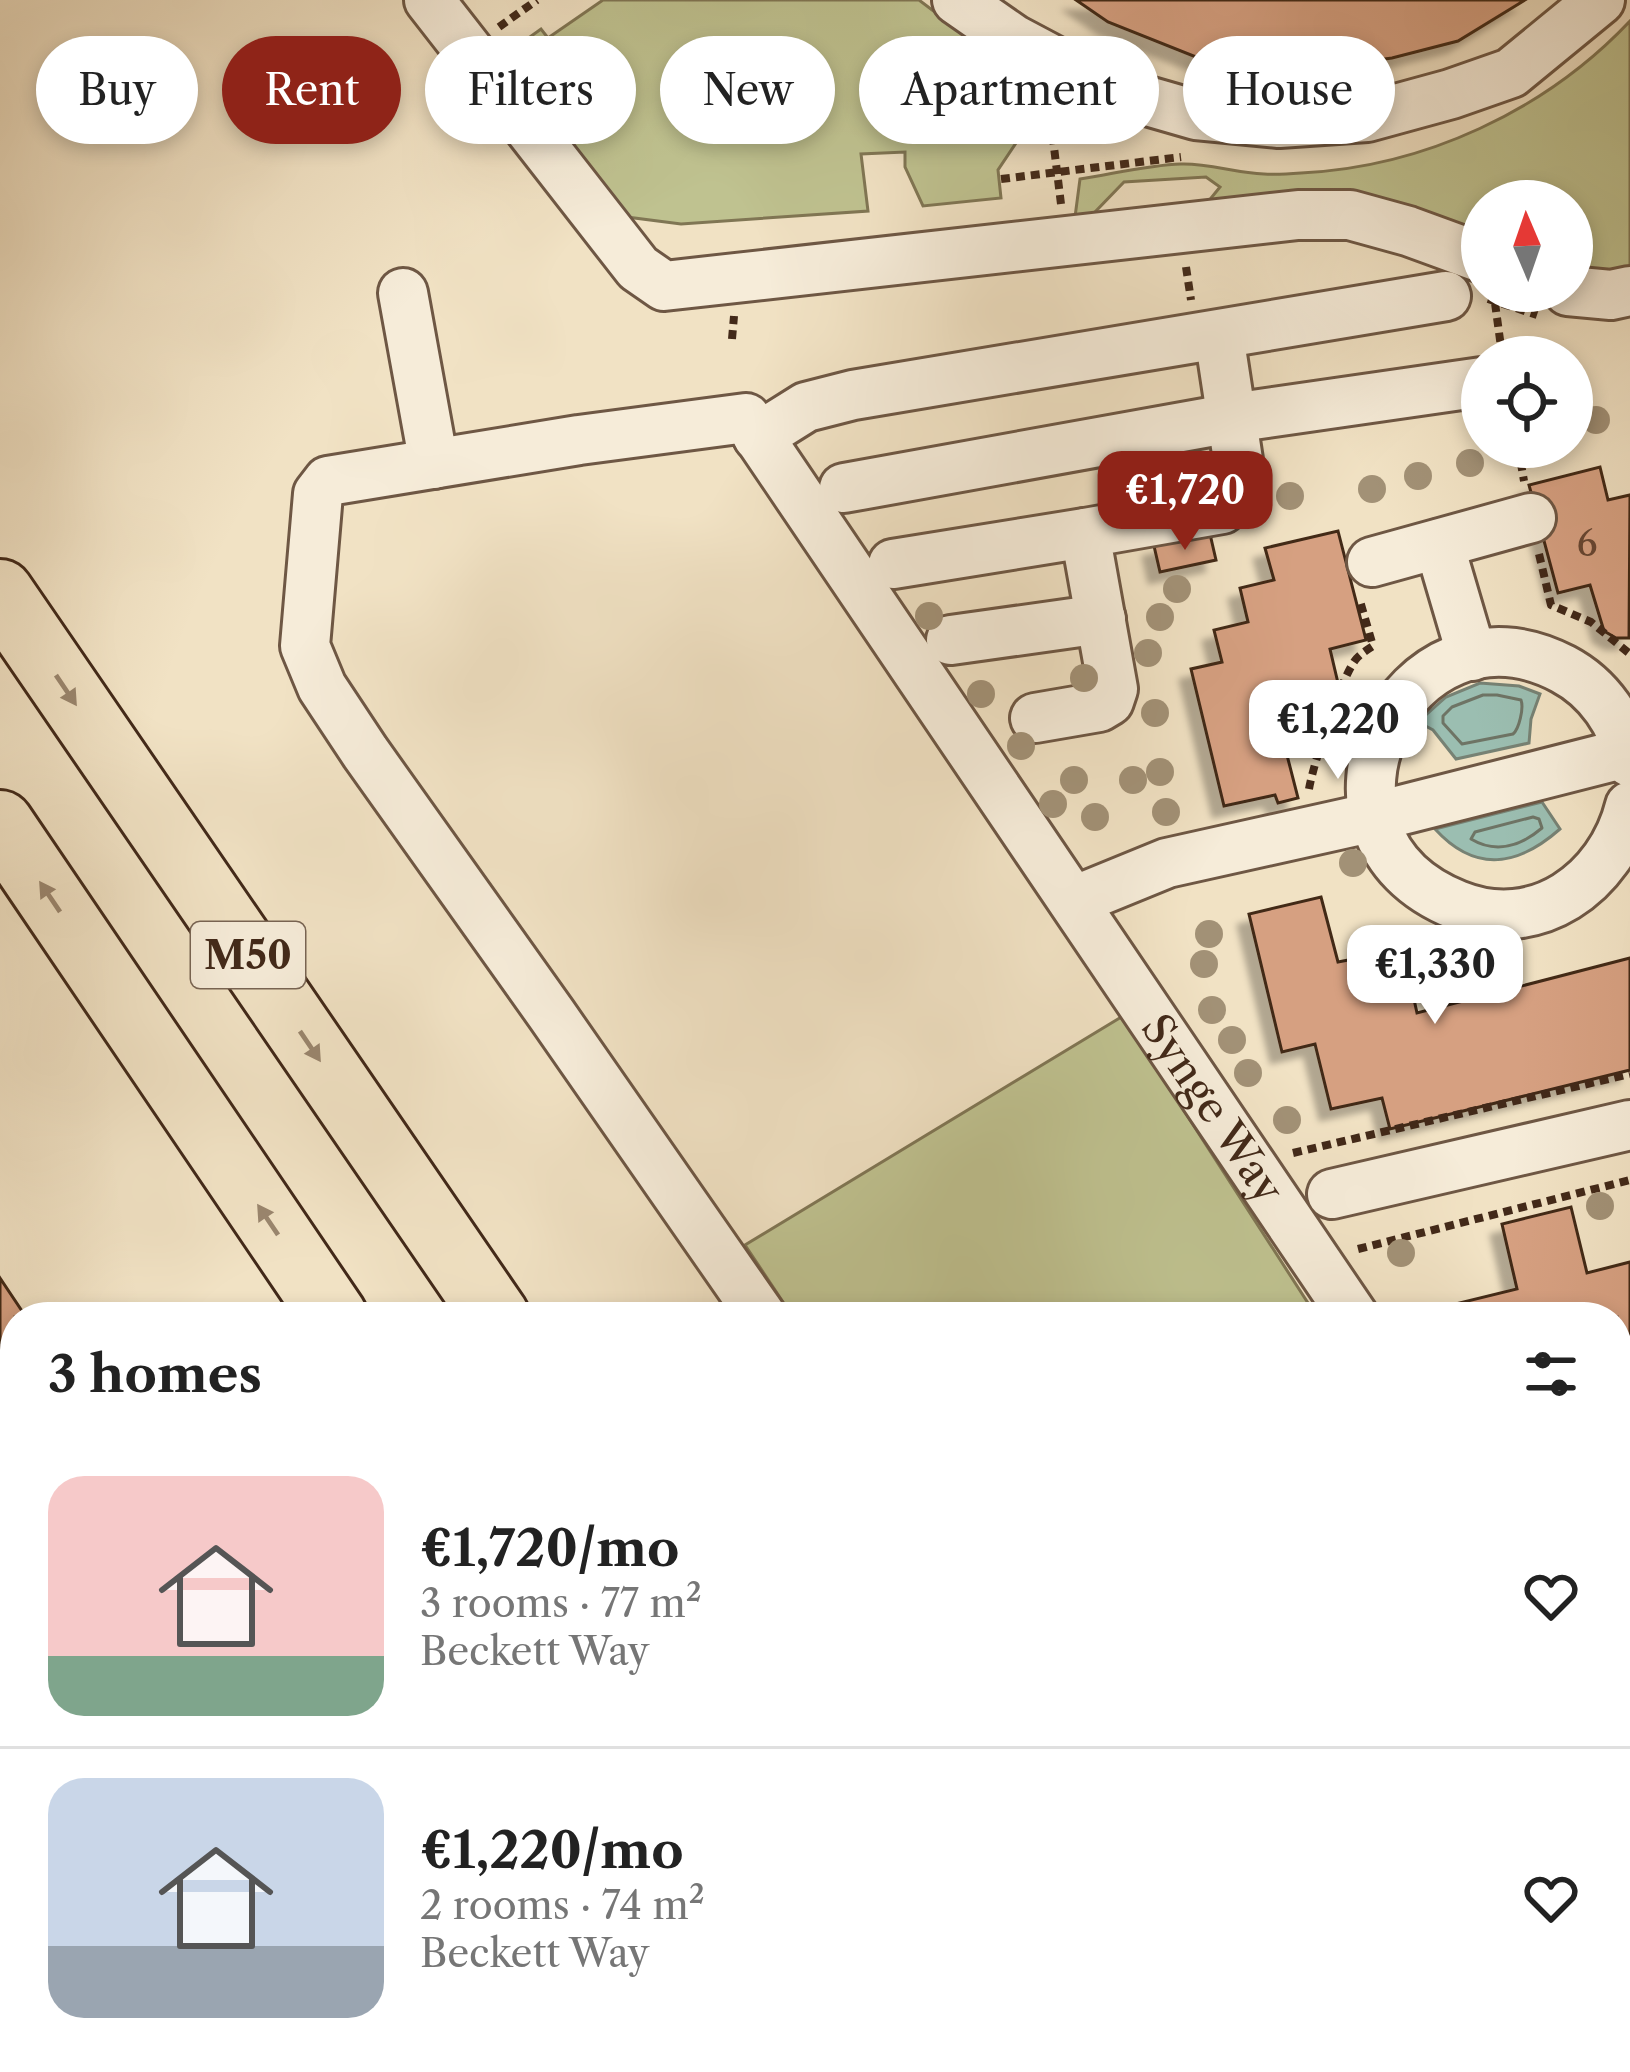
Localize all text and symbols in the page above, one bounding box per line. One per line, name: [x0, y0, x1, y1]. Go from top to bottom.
chip: Buy: [36, 36, 198, 144]
chip: Rent: [222, 36, 401, 144]
chip: Filters: [425, 36, 636, 144]
chip: New: [660, 36, 835, 144]
chip: Apartment: [859, 36, 1159, 144]
chip: House: [1183, 36, 1395, 144]
north arrow: [1461, 180, 1593, 312]
map controls: [1461, 180, 1593, 468]
button: locate: [1461, 336, 1593, 468]
pin: €1,720: [1087, 451, 1283, 553]
text: €1,720: [1125, 466, 1245, 514]
house number: 6: [1576, 521, 1598, 565]
one-way arrow: [54, 673, 77, 706]
pin: €1,220: [1240, 680, 1436, 782]
text: €1,220: [1276, 695, 1400, 743]
one-way arrow: [39, 881, 62, 913]
road number: M50: [191, 922, 305, 988]
pin: €1,330: [1337, 925, 1533, 1027]
text: €1,330: [1374, 940, 1496, 988]
street label: Synge Way: [1131, 1004, 1295, 1213]
one-way arrow: [298, 1030, 321, 1063]
one-way arrow: [257, 1204, 280, 1236]
icon: filters: [1518, 1341, 1584, 1407]
text: 3 homes: [48, 1343, 262, 1405]
text: €1,720/mo: [420, 1517, 679, 1579]
icon: home: [144, 1524, 288, 1668]
icon: heart: [1518, 1563, 1584, 1629]
text: 3 rooms · 77 m²: [420, 1579, 702, 1627]
text: Beckett Way: [420, 1627, 649, 1675]
text: €1,220/mo: [420, 1819, 684, 1881]
icon: home: [144, 1826, 288, 1970]
icon: heart: [1518, 1865, 1584, 1931]
text: 2 rooms · 74 m²: [420, 1881, 705, 1929]
text: Beckett Way: [420, 1929, 649, 1977]

